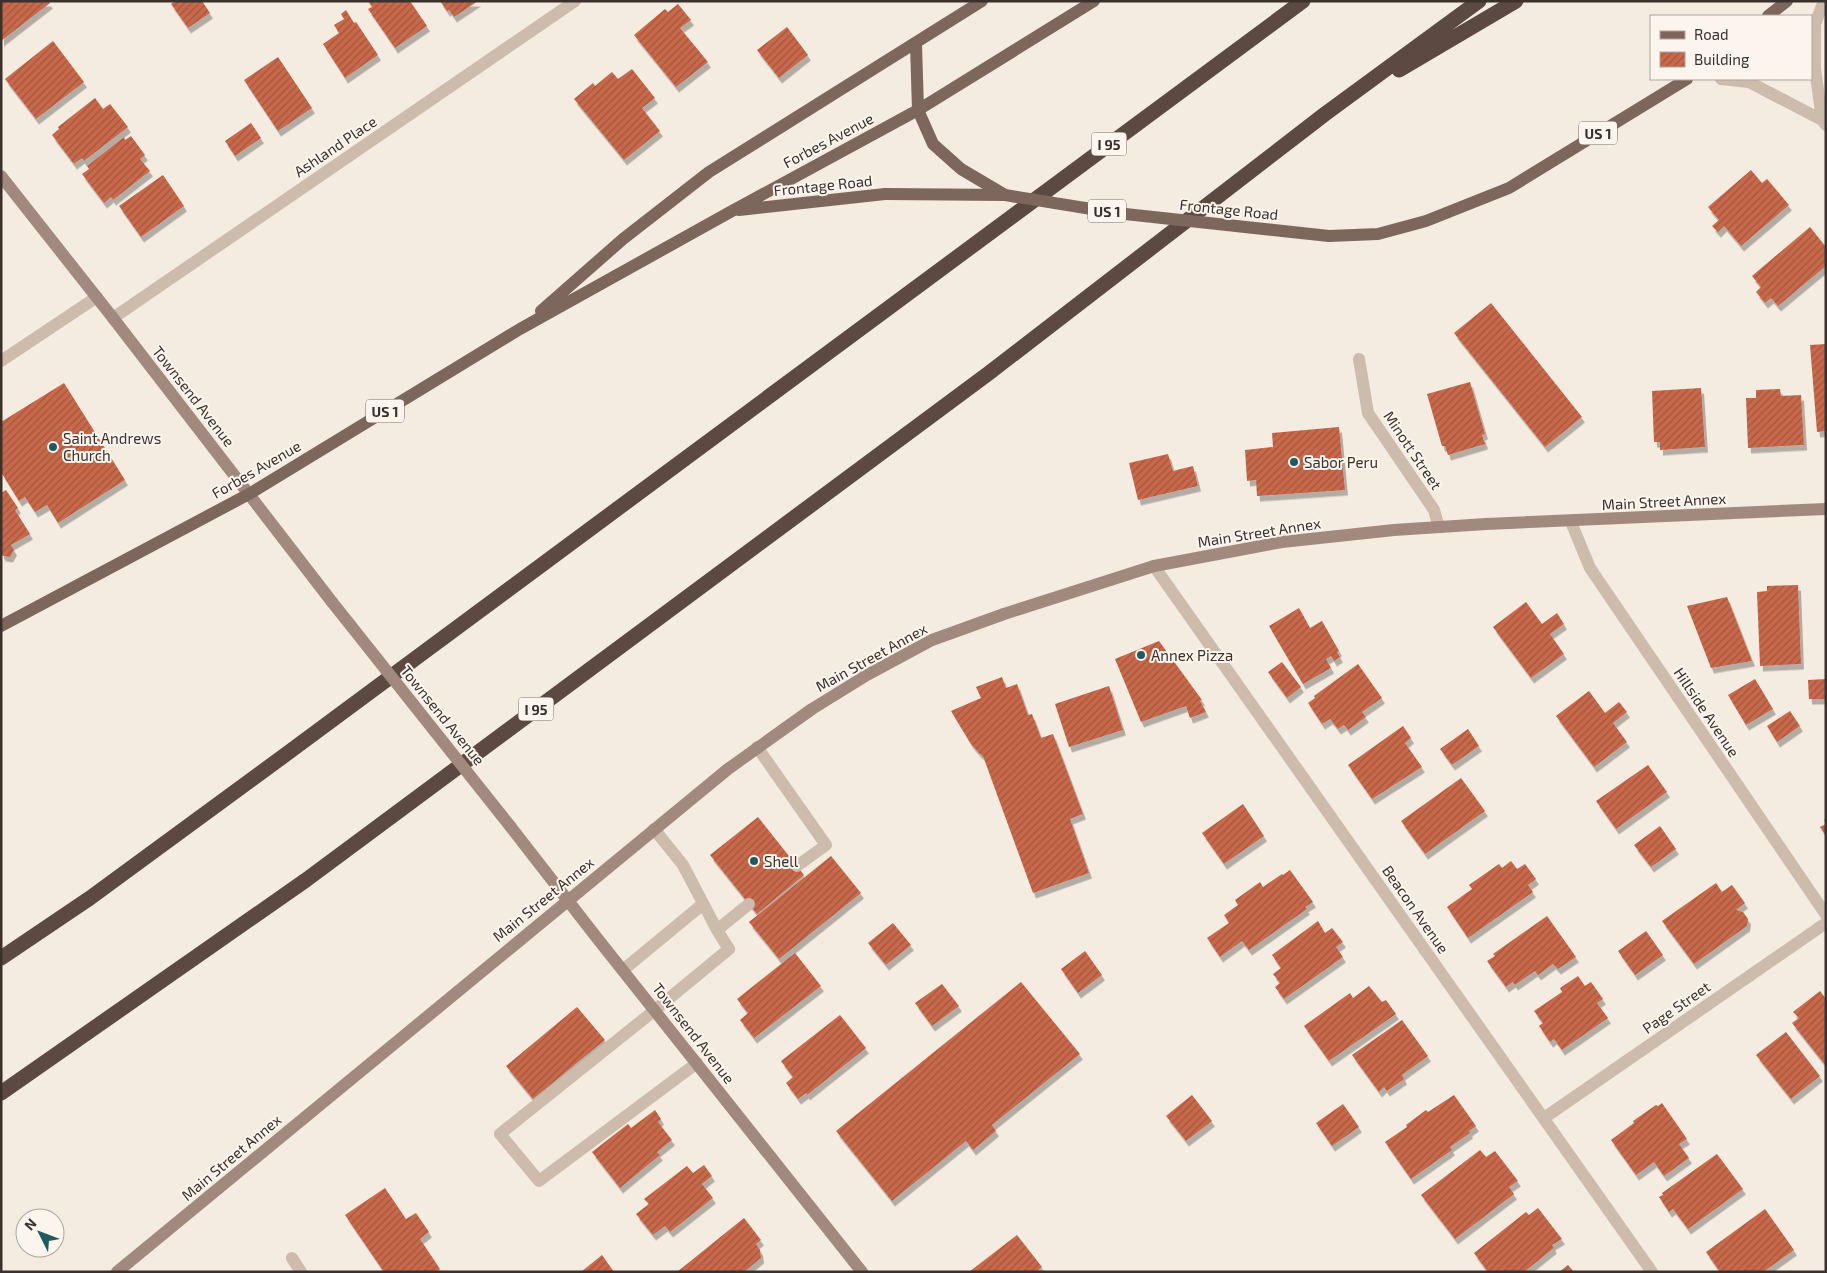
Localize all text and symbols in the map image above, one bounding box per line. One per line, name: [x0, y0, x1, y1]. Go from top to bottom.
legend: [1650, 15, 1812, 80]
text: Road: [1694, 25, 1729, 43]
text: Building: [1694, 50, 1750, 68]
street label: Forbes Avenue: [780, 109, 876, 171]
street label: Ashland Place: [290, 112, 380, 180]
road number: US 1: [1579, 122, 1617, 144]
road number: I 95: [1092, 132, 1126, 156]
street label: Frontage Road: [773, 171, 873, 199]
street label: Frontage Road: [1179, 195, 1279, 223]
road number: US 1: [1088, 200, 1126, 222]
street label: Townsend Avenue: [149, 342, 239, 450]
road number: US 1: [366, 400, 404, 422]
street label: Minott Street: [1380, 407, 1446, 493]
place label: Saint Andrews Church: [63, 429, 161, 464]
street label: Forbes Avenue: [208, 436, 304, 502]
marker: Saint Andrews Church: [47, 441, 59, 453]
place label: Sabor Peru: [1304, 453, 1378, 471]
marker: Sabor Peru: [1288, 456, 1300, 468]
street label: Main Street Annex: [1601, 489, 1727, 513]
street label: Main Street Annex: [1196, 513, 1322, 551]
street label: Main Street Annex: [812, 619, 930, 695]
place label: Annex Pizza: [1151, 646, 1233, 664]
marker: Annex Pizza: [1135, 649, 1147, 661]
street label: Townsend Avenue: [397, 662, 489, 768]
street label: Hillside Avenue: [1670, 664, 1744, 760]
road number: I 95: [518, 698, 554, 721]
place label: Shell: [764, 852, 799, 870]
street label: Main Street Annex: [489, 853, 597, 945]
marker: Shell: [748, 855, 760, 867]
street label: Beacon Avenue: [1379, 862, 1453, 956]
street label: Page Street: [1639, 977, 1714, 1037]
street label: Townsend Avenue: [649, 979, 739, 1087]
street label: Main Street Annex: [177, 1110, 285, 1204]
north arrow: [15, 1208, 65, 1258]
text: N: [20, 1215, 40, 1233]

